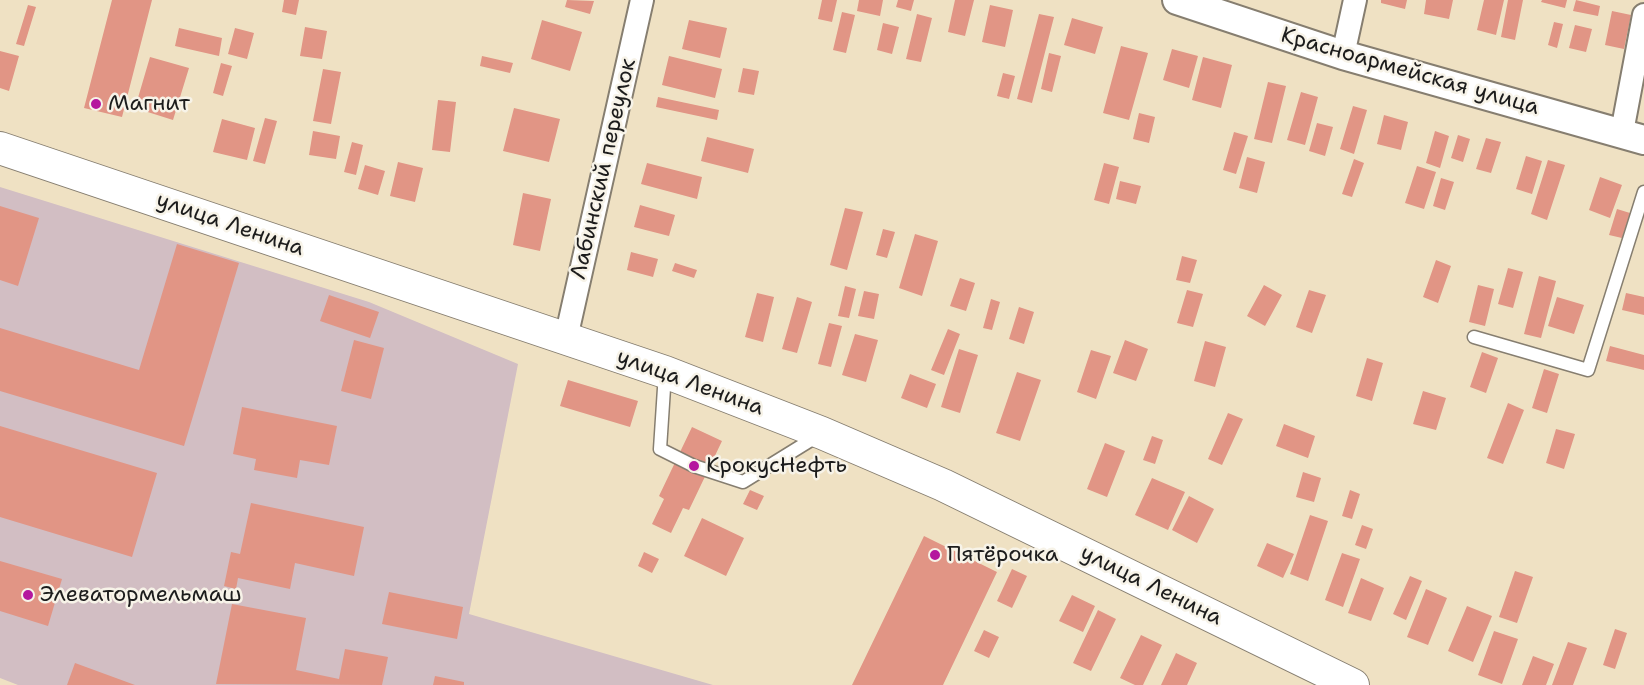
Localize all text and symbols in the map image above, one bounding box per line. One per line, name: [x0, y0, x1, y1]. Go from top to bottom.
street label: Красноармейская улица: [1278, 22, 1542, 122]
street label: Лабинский переулок: [566, 56, 642, 282]
place label: Магнит: [108, 91, 190, 117]
marker: Магнит: [89, 97, 103, 111]
street label: улица Ленина: [153, 187, 307, 263]
street label: улица Ленина: [613, 344, 767, 422]
place label: КрокусНефть: [706, 453, 847, 479]
marker: КрокусНефть: [687, 459, 701, 473]
street label: улица Ленина: [1076, 540, 1226, 632]
place label: Пятёрочка: [947, 542, 1058, 568]
marker: Пятёрочка: [928, 548, 942, 562]
place label: Элеватормельмаш: [40, 582, 242, 608]
marker: Элеватормельмаш: [21, 588, 35, 602]

